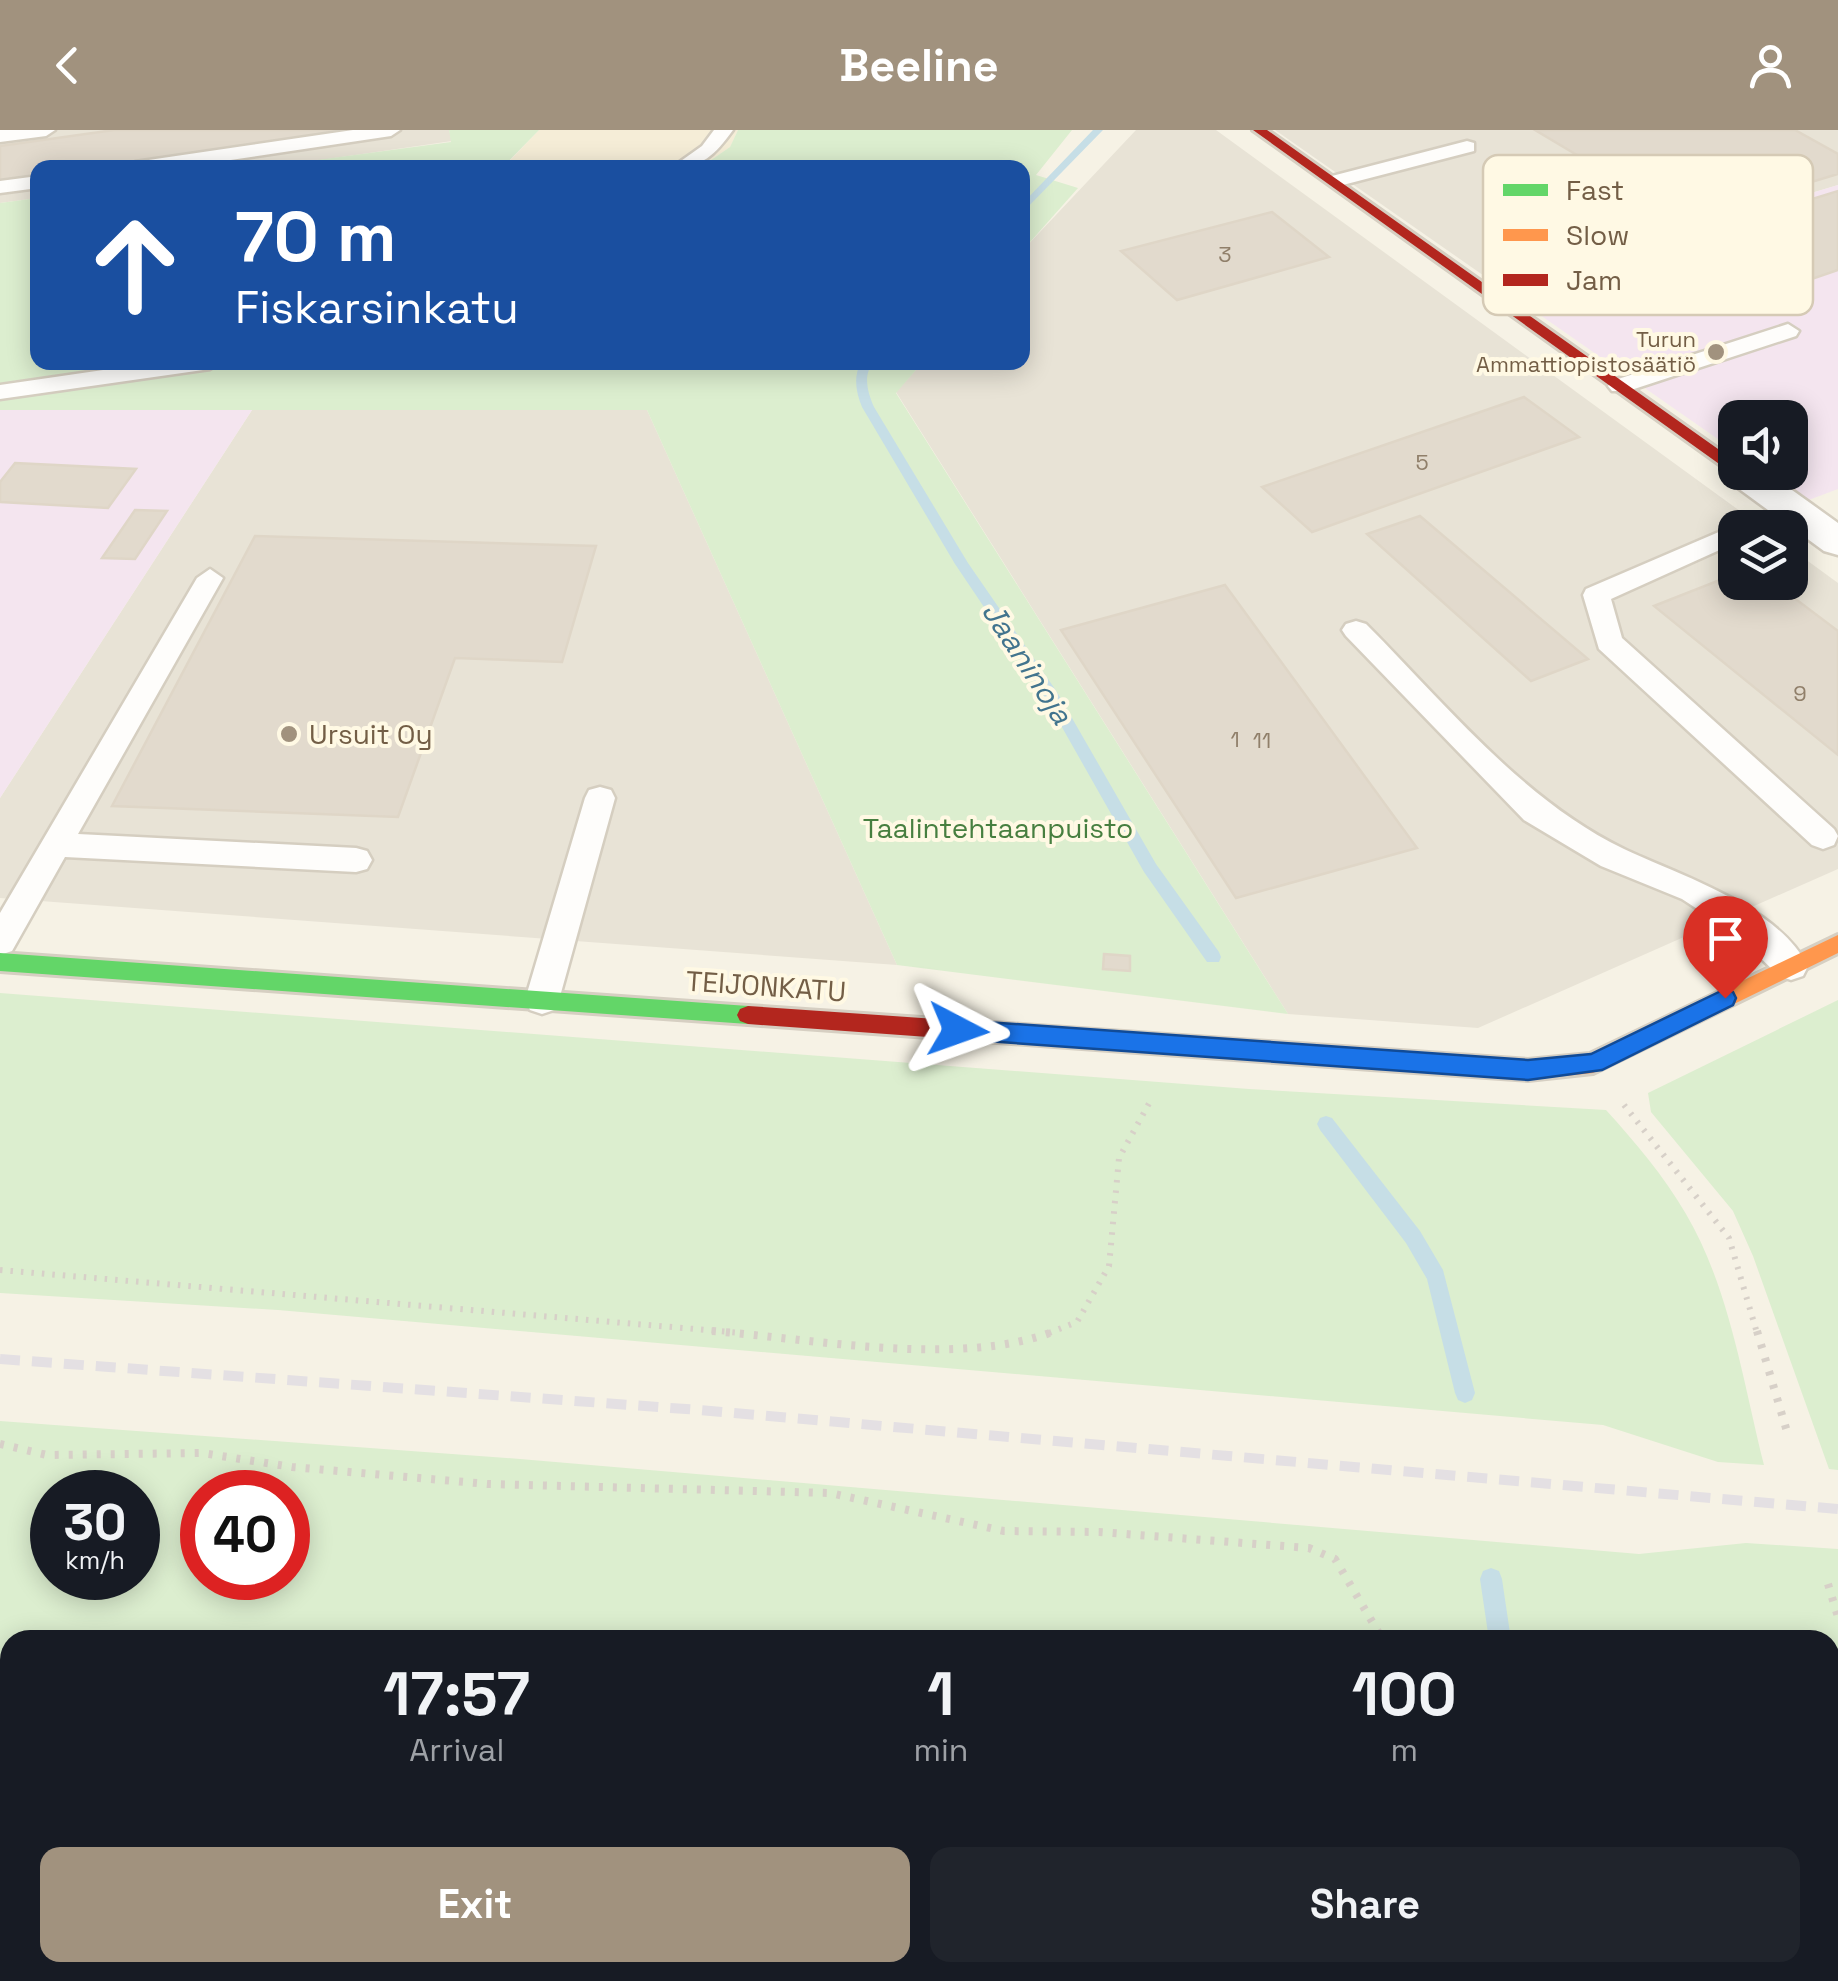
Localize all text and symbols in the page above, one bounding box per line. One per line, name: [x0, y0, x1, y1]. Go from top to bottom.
text: Beeline: [839, 37, 999, 94]
icon: back: [40, 38, 95, 93]
icon: person: [1743, 38, 1798, 93]
legend: [1483, 155, 1813, 315]
text: Fast: [1566, 172, 1624, 208]
text: 70 m: [235, 192, 396, 281]
icon: ahead: [70, 200, 200, 330]
text: Slow: [1566, 217, 1629, 253]
house number: 3: [1218, 240, 1232, 268]
text: Jam: [1566, 262, 1622, 298]
text: Fiskarsinkatu: [235, 279, 519, 336]
place label: Turun Ammattiopistosäätiö: [1476, 325, 1696, 378]
marker: Turun Ammattiopistosäätiö: [1705, 341, 1727, 363]
map controls: [1718, 400, 1808, 600]
button: sound: [1718, 400, 1808, 490]
house number: 5: [1415, 448, 1429, 476]
button: layers: [1718, 510, 1808, 600]
water label: Jaaninoja: [973, 594, 1082, 732]
house number: 9: [1793, 679, 1807, 707]
place label: Ursuit Oy: [309, 716, 433, 752]
marker: Ursuit Oy: [278, 723, 300, 745]
house number: 1: [1230, 725, 1240, 753]
house number: 11: [1253, 726, 1271, 754]
park label: Taalintehtaanpuisto: [863, 810, 1133, 846]
pin: [1683, 896, 1768, 999]
icon: arrive: [1698, 911, 1753, 966]
street label: TEIJONKATU: [685, 962, 847, 1010]
position arrow: [906, 978, 1010, 1082]
speed limit sign: 40: [180, 1470, 310, 1600]
text: 30: [64, 1491, 126, 1555]
text: km/h: [65, 1544, 125, 1576]
text: 17:57: [383, 1656, 530, 1733]
text: 1: [927, 1656, 954, 1733]
text: 100: [1352, 1656, 1457, 1733]
text: Arrival: [409, 1730, 504, 1770]
text: min: [913, 1730, 968, 1770]
text: m: [1390, 1730, 1418, 1770]
button: Exit: [40, 1847, 910, 1962]
button: Share: [930, 1847, 1800, 1962]

